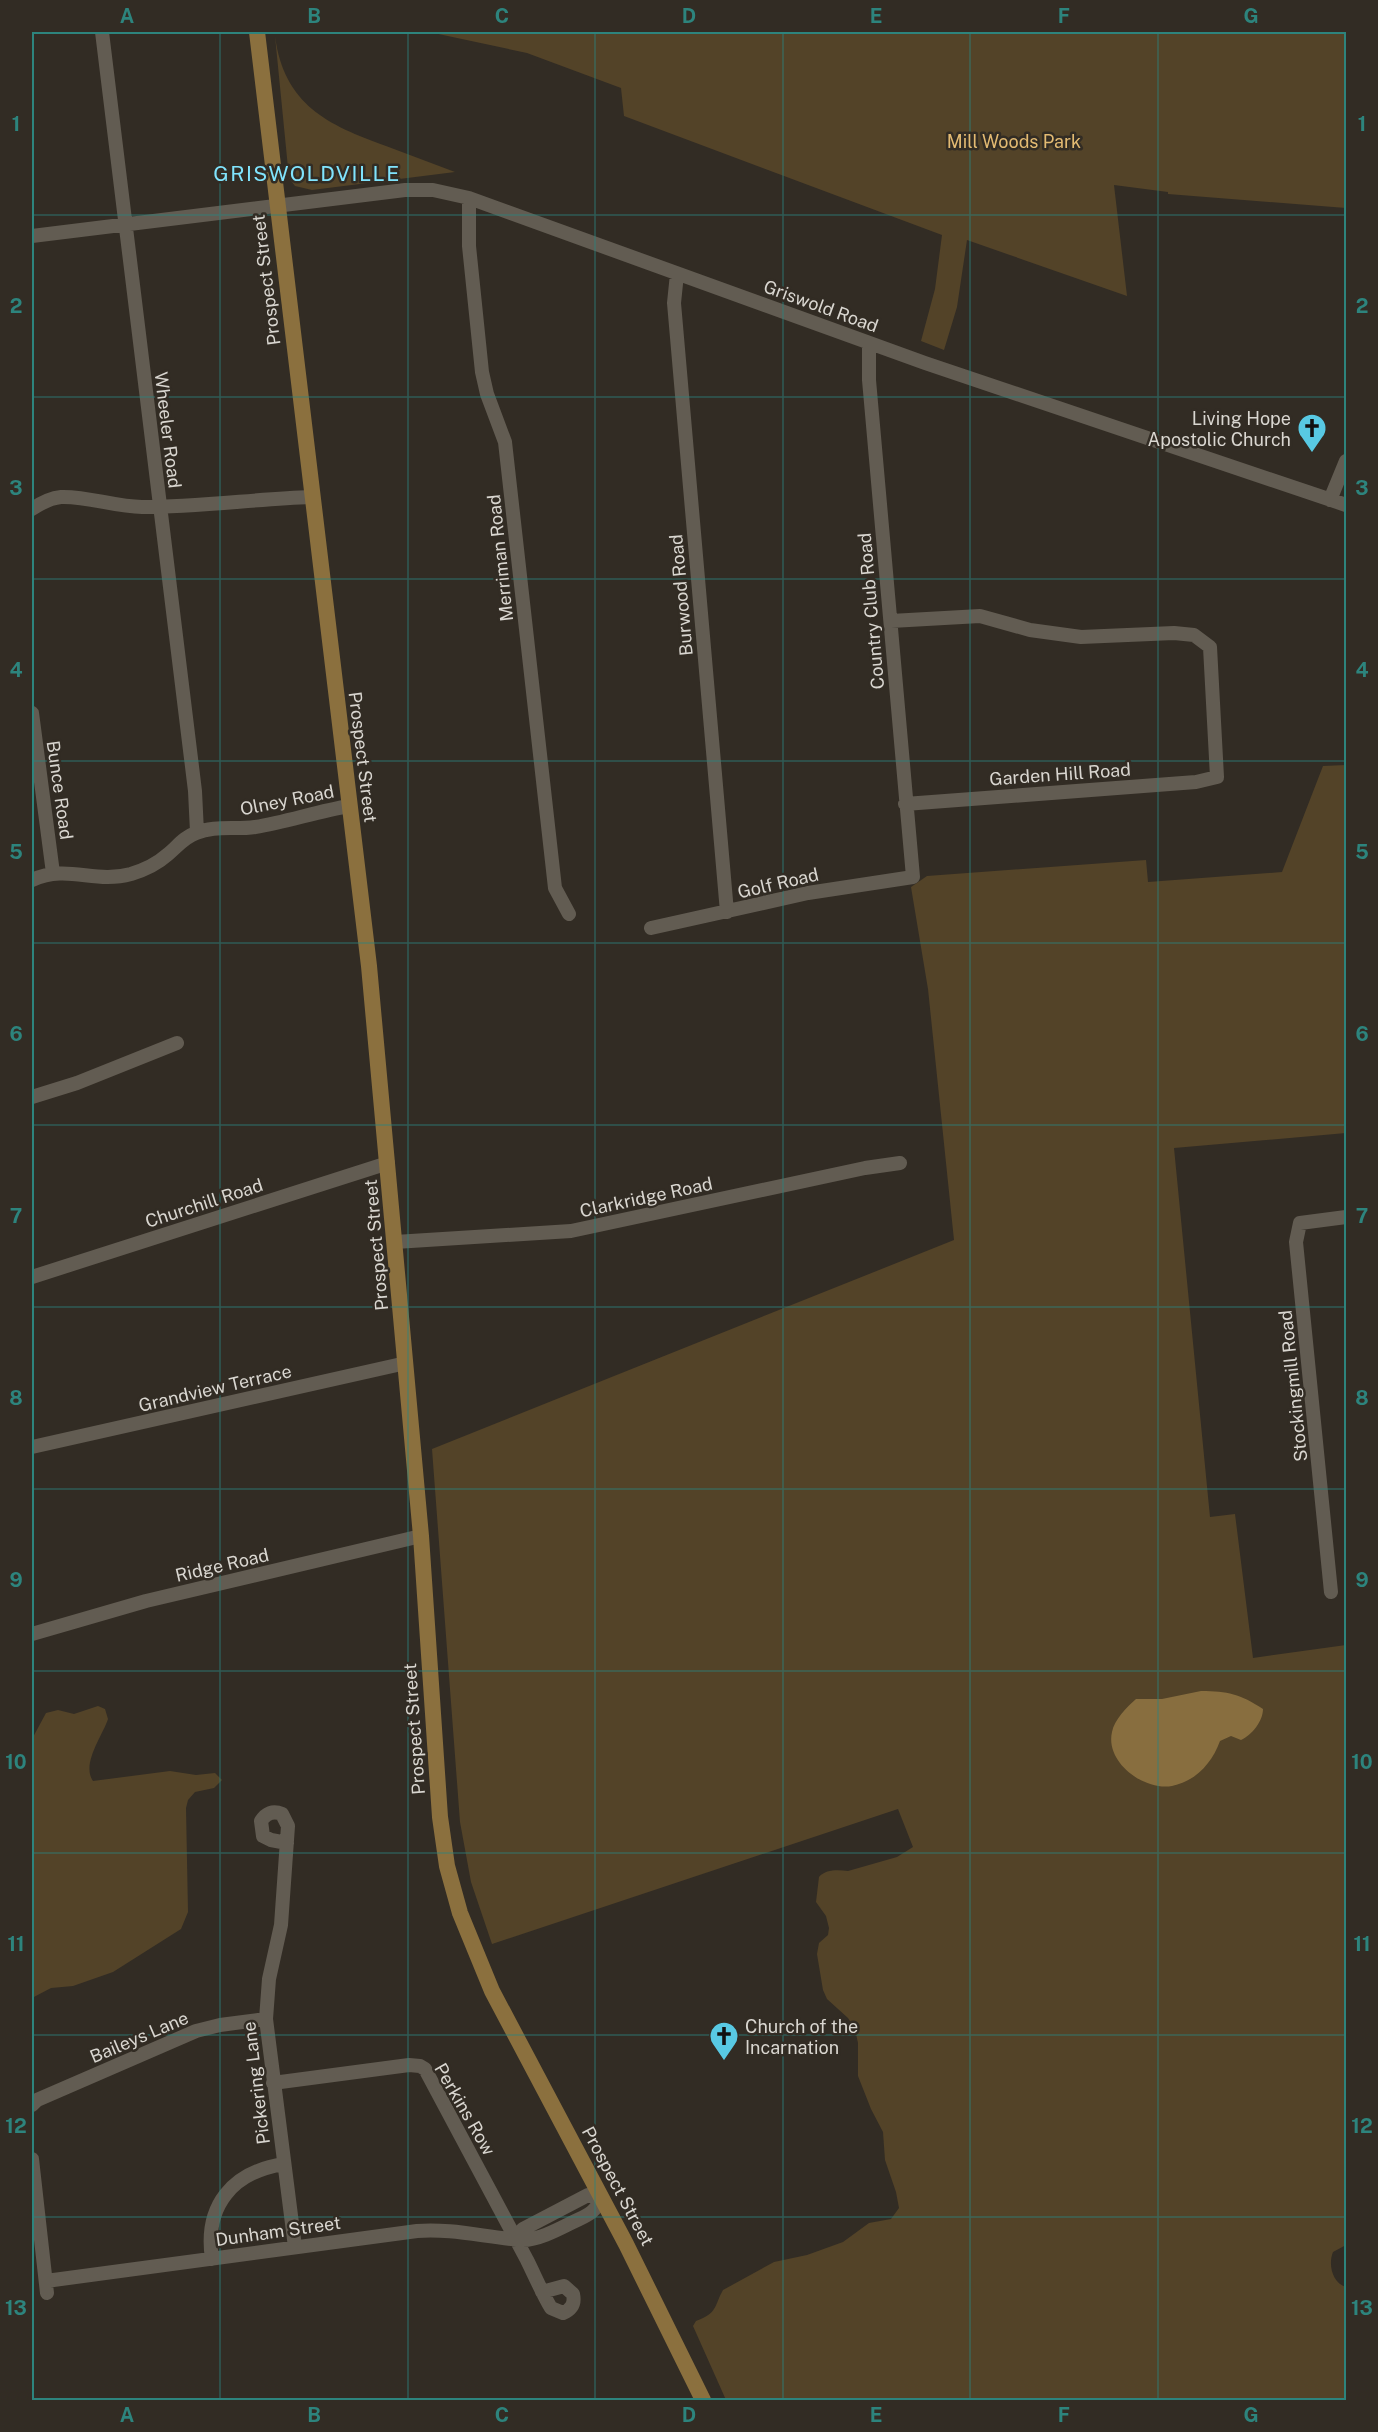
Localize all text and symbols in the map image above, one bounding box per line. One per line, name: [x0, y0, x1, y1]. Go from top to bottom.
text: A: [120, 4, 134, 28]
text: B: [307, 4, 321, 28]
text: C: [495, 4, 509, 28]
text: D: [682, 4, 696, 28]
text: E: [870, 4, 882, 28]
text: F: [1058, 4, 1070, 28]
text: G: [1243, 4, 1259, 28]
text: 1: [12, 112, 20, 136]
text: 1: [1358, 112, 1366, 136]
park label: Mill Woods Park: [947, 131, 1081, 152]
district label: GRISWOLDVILLE: [213, 161, 401, 186]
street label: Prospect Street: [248, 213, 284, 347]
street label: Griswold Road: [761, 276, 881, 336]
text: 2: [10, 294, 22, 318]
text: 2: [1356, 294, 1368, 318]
street label: Wheeler Road: [150, 371, 186, 489]
place label: Living Hope Apostolic Church: [1147, 408, 1291, 450]
church icon: Living Hope Apostolic Church: [1296, 412, 1328, 454]
text: 3: [9, 476, 23, 500]
text: 3: [1355, 476, 1369, 500]
street label: Merriman Road: [483, 493, 517, 623]
street label: Country Club Road: [854, 532, 888, 690]
street label: Burwood Road: [665, 533, 697, 657]
text: 4: [9, 658, 23, 682]
text: 4: [1355, 658, 1369, 682]
street label: Prospect Street: [345, 690, 381, 824]
street label: Bunce Road: [43, 739, 77, 841]
street label: Garden Hill Road: [989, 759, 1131, 789]
street label: Olney Road: [238, 781, 336, 819]
text: 5: [9, 840, 23, 864]
text: 5: [1355, 840, 1369, 864]
street label: Golf Road: [735, 863, 821, 903]
text: 6: [9, 1022, 23, 1046]
text: 6: [1355, 1022, 1369, 1046]
street label: Clarkridge Road: [578, 1173, 714, 1221]
street label: Churchill Road: [143, 1174, 265, 1232]
street label: Prospect Street: [360, 1178, 392, 1312]
text: 7: [10, 1204, 22, 1228]
text: 7: [1356, 1204, 1368, 1228]
street label: Stockingmill Road: [1275, 1309, 1311, 1463]
street label: Grandview Terrace: [137, 1360, 293, 1416]
text: 8: [9, 1386, 23, 1410]
text: 8: [1355, 1386, 1369, 1410]
street label: Ridge Road: [173, 1544, 271, 1586]
text: 9: [9, 1568, 23, 1592]
text: 9: [1355, 1568, 1369, 1592]
street label: Prospect Street: [399, 1663, 429, 1795]
text: 10: [5, 1750, 27, 1774]
text: 10: [1351, 1750, 1373, 1774]
text: 11: [7, 1932, 25, 1956]
text: 11: [1353, 1932, 1371, 1956]
street label: Baileys Lane: [86, 2007, 192, 2067]
place label: Church of the Incarnation: [745, 2016, 858, 2058]
street label: Pickering Lane: [238, 2020, 274, 2146]
church icon: Church of the Incarnation: [708, 2020, 740, 2062]
street label: Perkins Row: [430, 2059, 500, 2159]
text: 12: [5, 2114, 27, 2138]
text: 12: [1351, 2114, 1373, 2138]
street label: Prospect Street: [578, 2123, 658, 2249]
street label: Dunham Street: [214, 2212, 342, 2250]
text: 13: [5, 2296, 27, 2320]
text: 13: [1351, 2296, 1373, 2320]
text: A: [120, 2403, 134, 2427]
text: B: [307, 2403, 321, 2427]
text: C: [495, 2403, 509, 2427]
text: D: [682, 2403, 696, 2427]
text: E: [870, 2403, 882, 2427]
text: F: [1058, 2403, 1070, 2427]
text: G: [1243, 2403, 1259, 2427]

